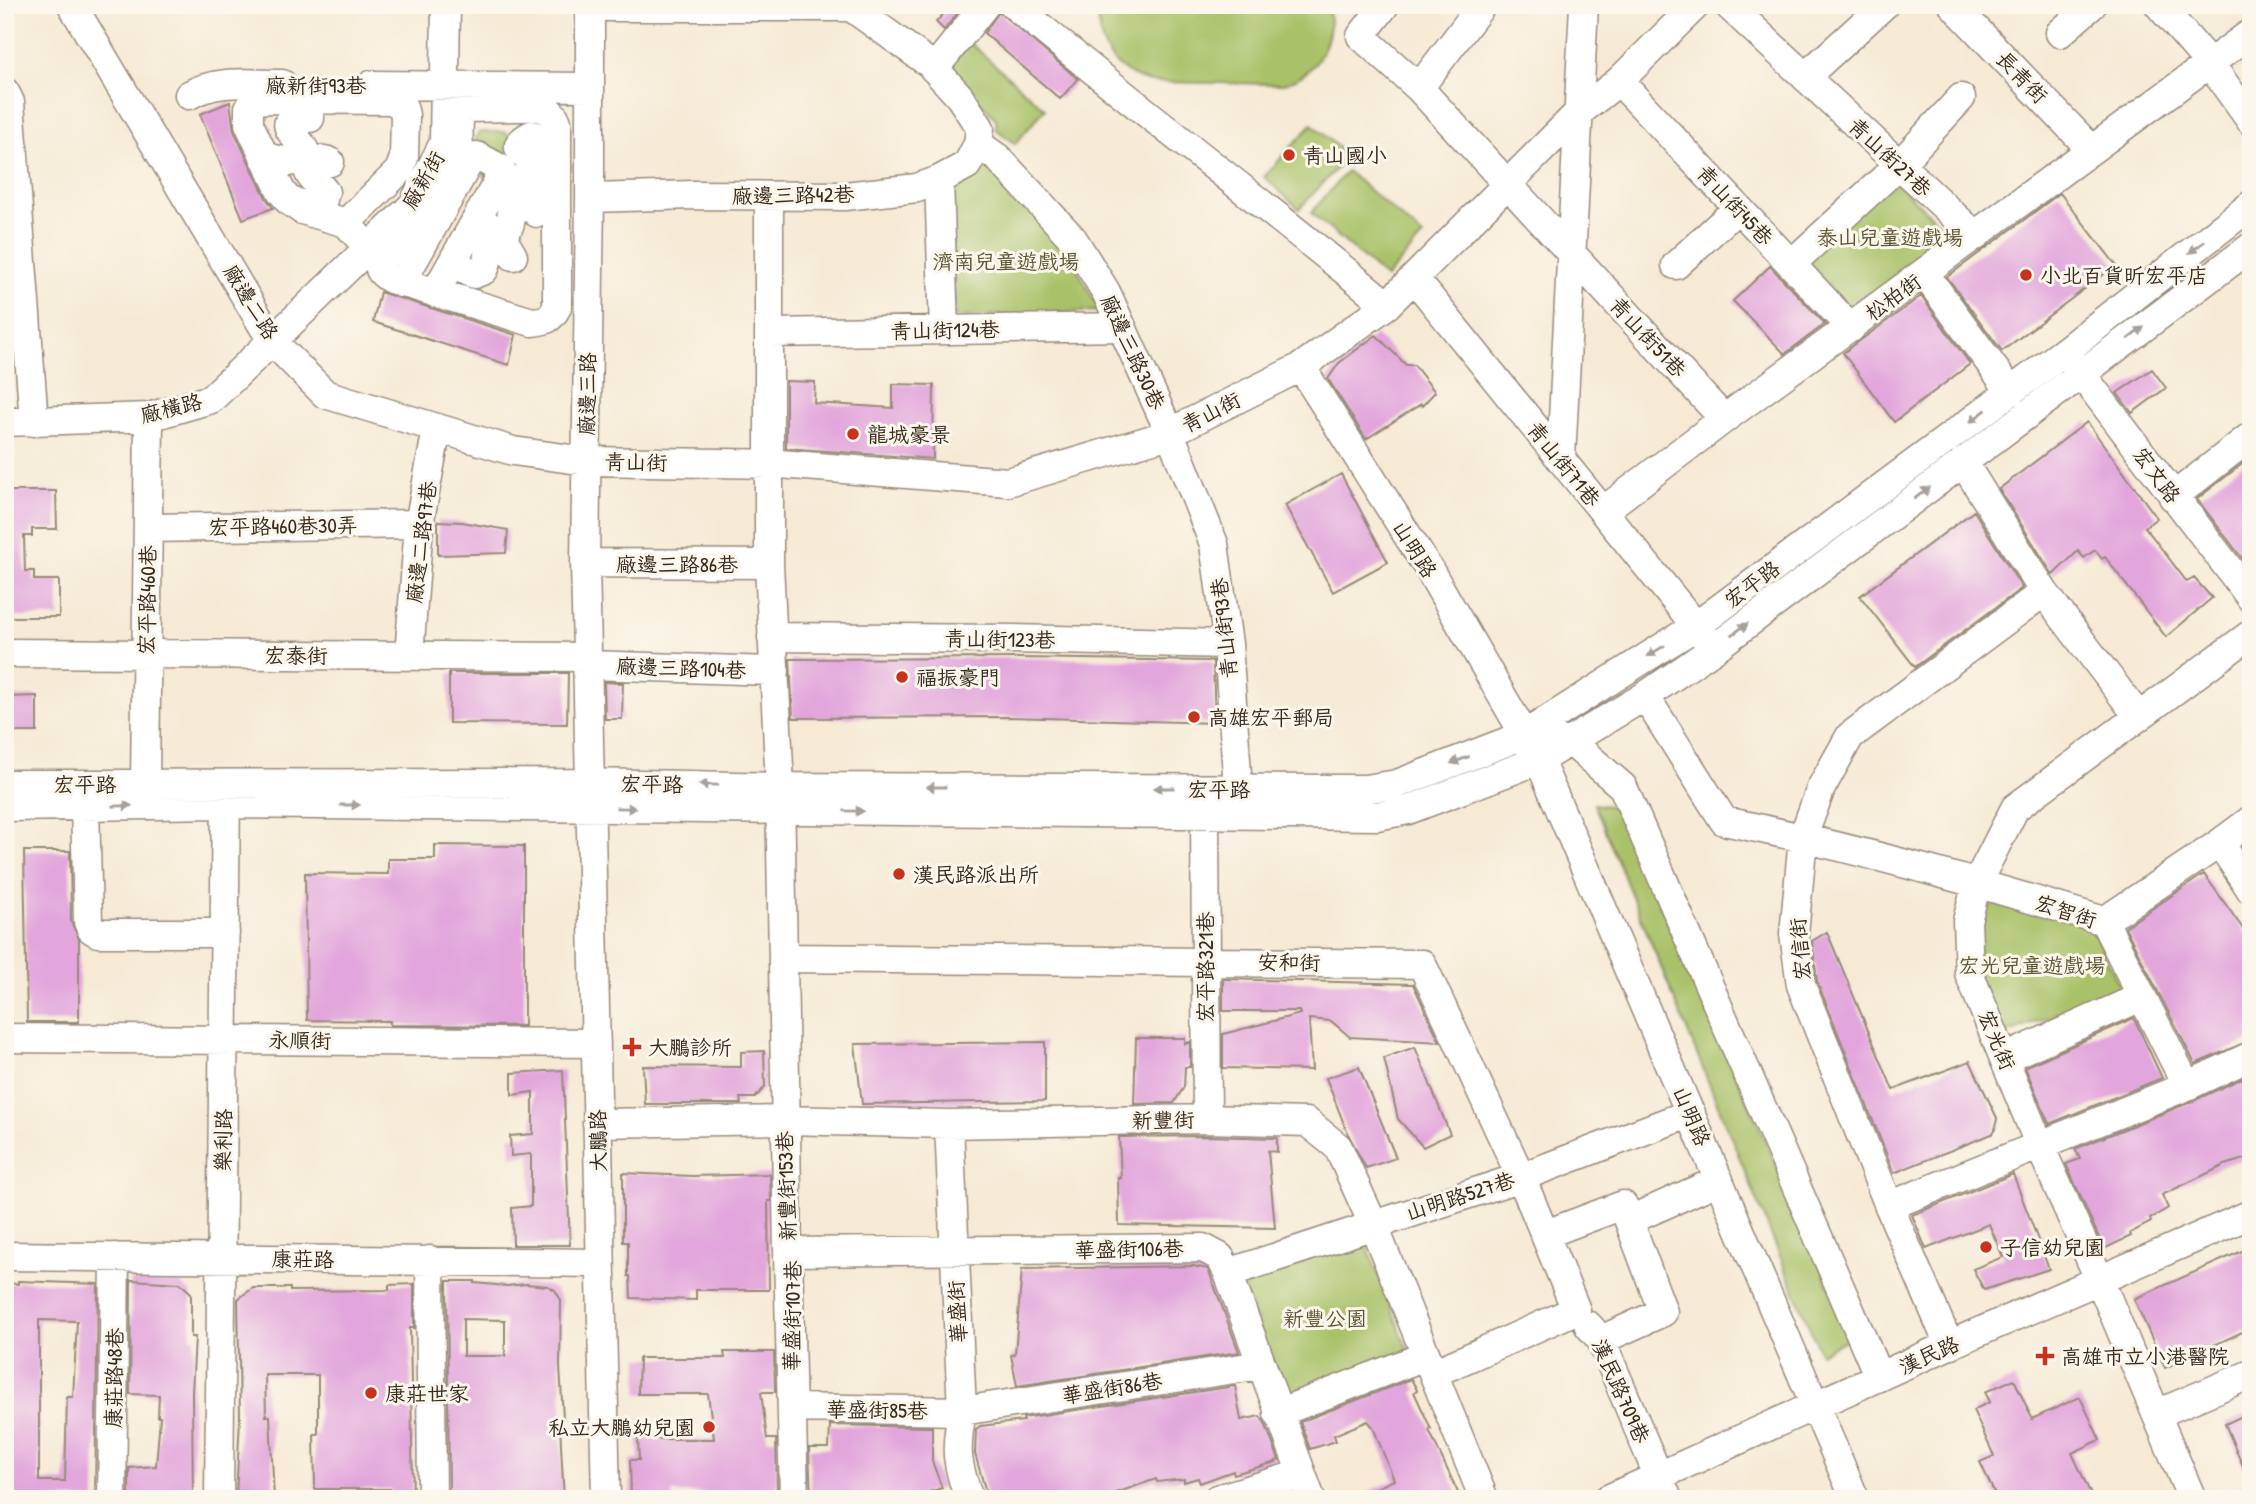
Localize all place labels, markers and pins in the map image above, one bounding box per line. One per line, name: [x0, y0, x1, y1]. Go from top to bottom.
place label: 青山國小: [1303, 141, 1387, 170]
marker: 青山國小: [1281, 147, 1297, 163]
place label: 小北百貨昕宏平店: [2040, 261, 2208, 290]
marker: 小北百貨昕宏平店: [2018, 267, 2034, 283]
place label: 龍城豪景: [867, 420, 951, 449]
marker: 龍城豪景: [845, 426, 861, 442]
place label: 福振豪門: [916, 663, 1000, 692]
marker: 福振豪門: [894, 669, 910, 685]
place label: 高雄宏平郵局: [1208, 703, 1334, 732]
marker: 高雄宏平郵局: [1186, 709, 1202, 725]
place label: 漢民路派出所: [913, 860, 1039, 889]
marker: 漢民路派出所: [891, 866, 907, 882]
place label: 大鵬診所: [648, 1033, 732, 1062]
marker: 大鵬診所: [622, 1037, 642, 1057]
place label: 子信幼兒園: [2000, 1233, 2105, 1262]
marker: 子信幼兒園: [1978, 1239, 1994, 1255]
place label: 高雄市立小港醫院: [2061, 1342, 2229, 1371]
marker: 高雄市立小港醫院: [2035, 1346, 2055, 1366]
place label: 康莊世家: [385, 1379, 469, 1408]
marker: 康莊世家: [363, 1385, 379, 1401]
place label: 私立大鵬幼兒園: [548, 1413, 695, 1442]
marker: 私立大鵬幼兒園: [701, 1419, 717, 1435]

